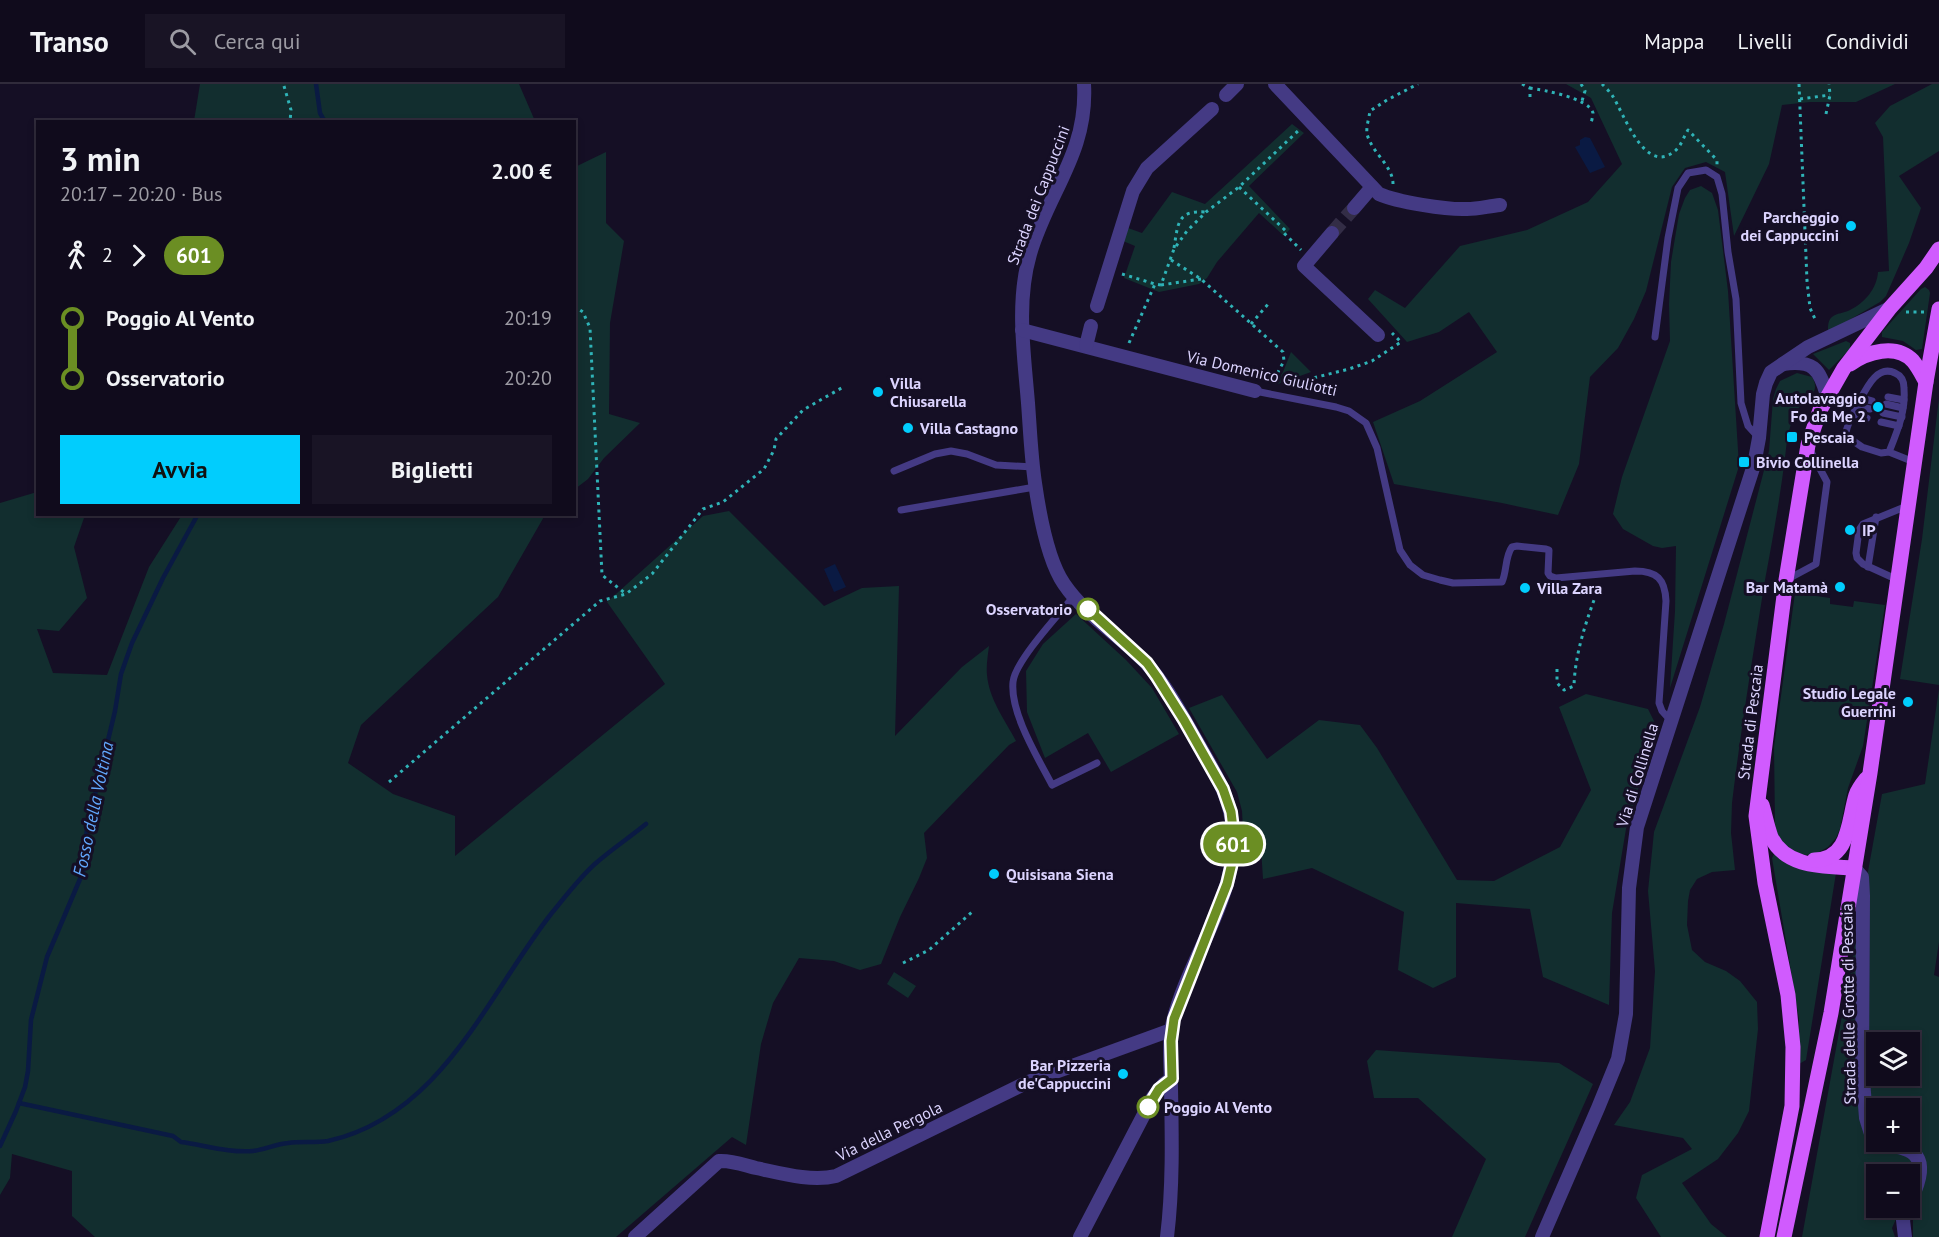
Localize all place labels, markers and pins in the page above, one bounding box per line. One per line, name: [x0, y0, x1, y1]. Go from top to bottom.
place label: Parcheggio dei Cappuccini: [1741, 207, 1839, 245]
marker: Parcheggio dei Cappuccini: [1844, 219, 1858, 233]
place label: Villa Chiusarella: [889, 373, 966, 411]
marker: Villa Chiusarella: [871, 385, 885, 399]
place label: Autolavaggio Fo da Me 2: [1775, 388, 1866, 426]
marker: Autolavaggio Fo da Me 2: [1871, 400, 1885, 414]
place label: Villa Castagno: [919, 418, 1018, 438]
marker: Villa Castagno: [901, 421, 915, 435]
place label: Pescaia: [1804, 427, 1855, 447]
marker: Pescaia: [1785, 430, 1799, 444]
place label: Bivio Collinella: [1756, 452, 1859, 472]
marker: Bivio Collinella: [1737, 455, 1751, 469]
place label: IP: [1862, 520, 1876, 540]
marker: IP: [1843, 523, 1857, 537]
place label: Bar Matamà: [1746, 577, 1828, 597]
place label: Villa Zara: [1536, 578, 1602, 598]
marker: Bar Matamà: [1833, 580, 1847, 594]
marker: Villa Zara: [1518, 581, 1532, 595]
marker: Osservatorio: [1077, 598, 1099, 620]
place label: Osservatorio: [986, 599, 1072, 619]
place label: Studio Legale Guerrini: [1803, 683, 1896, 721]
marker: Studio Legale Guerrini: [1901, 695, 1915, 709]
place label: Quisisana Siena: [1006, 864, 1114, 884]
marker: Quisisana Siena: [987, 867, 1001, 881]
place label: Bar Pizzeria de'Cappuccini: [1018, 1055, 1111, 1093]
marker: Bar Pizzeria de'Cappuccini: [1116, 1067, 1130, 1081]
marker: Poggio Al Vento: [1137, 1096, 1159, 1118]
place label: Poggio Al Vento: [1164, 1097, 1272, 1117]

